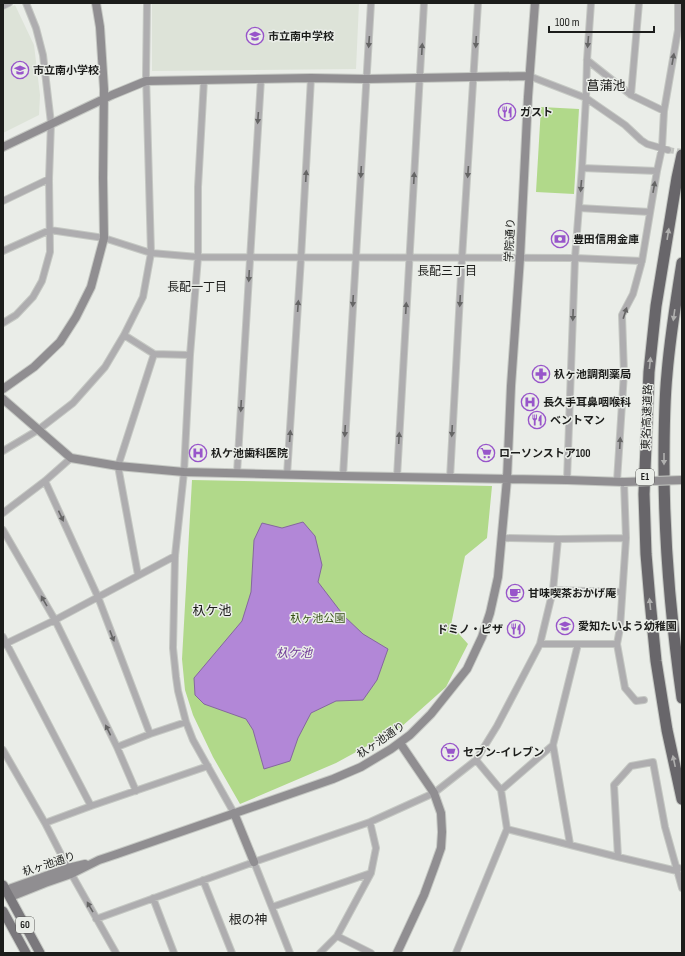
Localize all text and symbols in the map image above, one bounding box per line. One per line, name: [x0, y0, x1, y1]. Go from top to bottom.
scale bar: [549, 8, 654, 34]
text: 100 m: [555, 15, 580, 30]
school or university icon: 市立南中学校: [245, 26, 265, 46]
place label: 市立南中学校: [268, 30, 334, 43]
one-way arrow: [365, 36, 372, 48]
one-way arrow: [473, 36, 479, 49]
one-way arrow: [585, 36, 592, 48]
one-way arrow: [418, 43, 425, 55]
one-way arrow: [670, 53, 676, 65]
school or university icon: 市立南小学校: [10, 60, 30, 80]
place label: 市立南小学校: [33, 64, 99, 77]
district label: 菖蒲池: [586, 78, 626, 94]
restaurant icon: ガスト: [497, 102, 517, 122]
place label: ガスト: [520, 106, 553, 119]
one-way arrow: [255, 112, 262, 124]
one-way arrow: [358, 166, 364, 179]
one-way arrow: [464, 166, 471, 178]
one-way arrow: [302, 170, 309, 182]
one-way arrow: [410, 172, 417, 184]
one-way arrow: [577, 180, 584, 192]
one-way arrow: [652, 181, 658, 193]
street label: 学院通り: [502, 218, 518, 262]
one-way arrow: [665, 228, 671, 240]
bank icon: 豊田信用金庫: [550, 229, 570, 249]
place label: 豊田信用金庫: [573, 233, 639, 246]
district label: 長配三丁目: [417, 264, 477, 279]
one-way arrow: [245, 270, 252, 282]
district label: 長配一丁目: [167, 280, 227, 295]
one-way arrow: [350, 295, 357, 307]
one-way arrow: [456, 295, 463, 307]
one-way arrow: [295, 300, 302, 312]
one-way arrow: [403, 302, 410, 314]
one-way arrow: [622, 307, 628, 319]
one-way arrow: [570, 309, 576, 322]
one-way arrow: [671, 309, 677, 321]
one-way arrow: [647, 357, 653, 369]
pharmacy icon: 杁ヶ池調剤薬局: [531, 364, 551, 384]
place label: 杁ヶ池調剤薬局: [554, 368, 631, 381]
street label: 東名高速道路: [639, 384, 655, 450]
hospital icon: 長久手耳鼻咽喉科: [520, 392, 540, 412]
place label: 長久手耳鼻咽喉科: [543, 396, 631, 409]
one-way arrow: [238, 400, 244, 413]
restaurant icon: ベントマン: [527, 410, 547, 430]
place label: ベントマン: [550, 414, 605, 427]
one-way arrow: [342, 425, 349, 437]
one-way arrow: [449, 425, 456, 437]
one-way arrow: [286, 430, 293, 442]
one-way arrow: [396, 431, 402, 444]
one-way arrow: [616, 437, 623, 449]
hospital icon: 杁ケ池歯科医院: [188, 443, 208, 463]
supermarket icon: ローソンストア100: [476, 443, 496, 463]
place label: 杁ケ池歯科医院: [211, 447, 288, 460]
place label: ローソンストア100: [499, 447, 591, 460]
one-way arrow: [661, 453, 667, 466]
road number: E1: [636, 469, 654, 485]
one-way arrow: [58, 511, 64, 522]
cafe icon: 甘味喫茶おかげ庵: [505, 583, 525, 603]
place label: 甘味喫茶おかげ庵: [528, 587, 617, 600]
one-way arrow: [41, 595, 48, 607]
one-way arrow: [647, 598, 654, 610]
district label: 杁ケ池: [192, 603, 232, 619]
park label: 杁ヶ池公園: [291, 612, 346, 625]
school or university icon: 愛知たいよう幼稚園: [555, 616, 575, 636]
restaurant icon: ドミノ・ピザ: [506, 619, 526, 639]
place label: 愛知たいよう幼稚園: [578, 620, 677, 633]
place label: ドミノ・ピザ: [437, 623, 503, 636]
one-way arrow: [110, 630, 116, 642]
water label: 杁ケ池: [276, 646, 313, 661]
street label: 杁ヶ池通り: [355, 719, 407, 761]
one-way arrow: [105, 724, 111, 736]
supermarket icon: セブン-イレブン: [440, 742, 460, 762]
place label: セブン-イレブン: [463, 746, 544, 759]
one-way arrow: [670, 754, 676, 767]
street label: 杁ヶ池通り: [21, 849, 77, 879]
one-way arrow: [86, 901, 93, 913]
district label: 根の神: [228, 912, 268, 928]
road number: 60: [16, 917, 34, 933]

